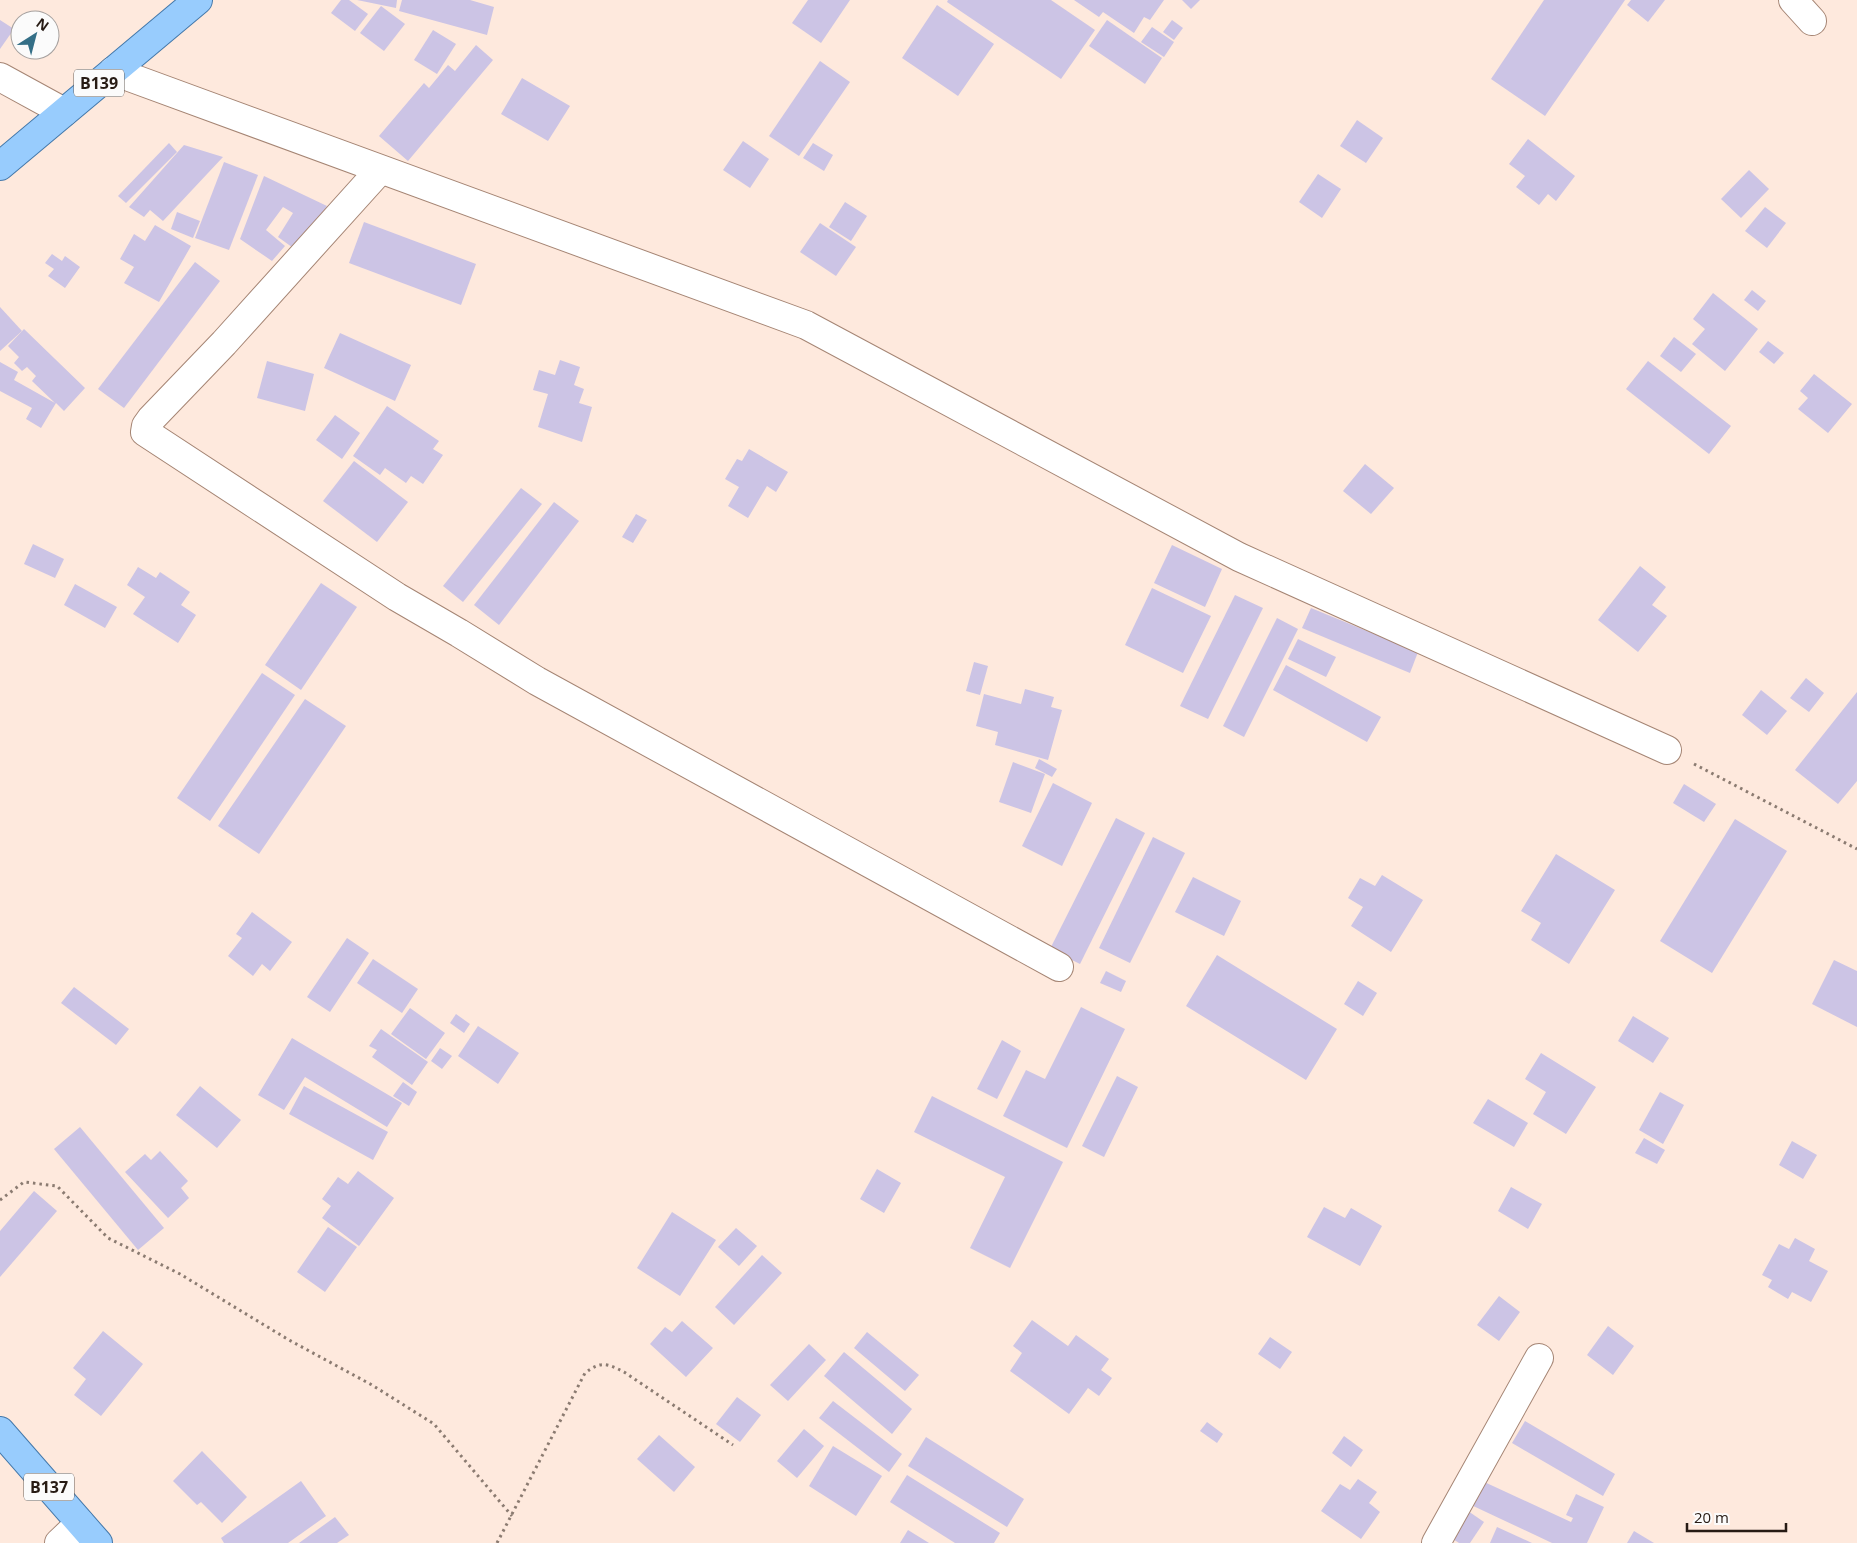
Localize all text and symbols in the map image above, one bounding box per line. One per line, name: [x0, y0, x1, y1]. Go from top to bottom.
north arrow: [10, 10, 60, 60]
text: N: [33, 13, 53, 35]
road number: B139: [74, 70, 124, 96]
road number: B137: [24, 1474, 74, 1500]
scale bar: [1687, 1500, 1786, 1532]
text: 20 m: [1694, 1507, 1729, 1527]

